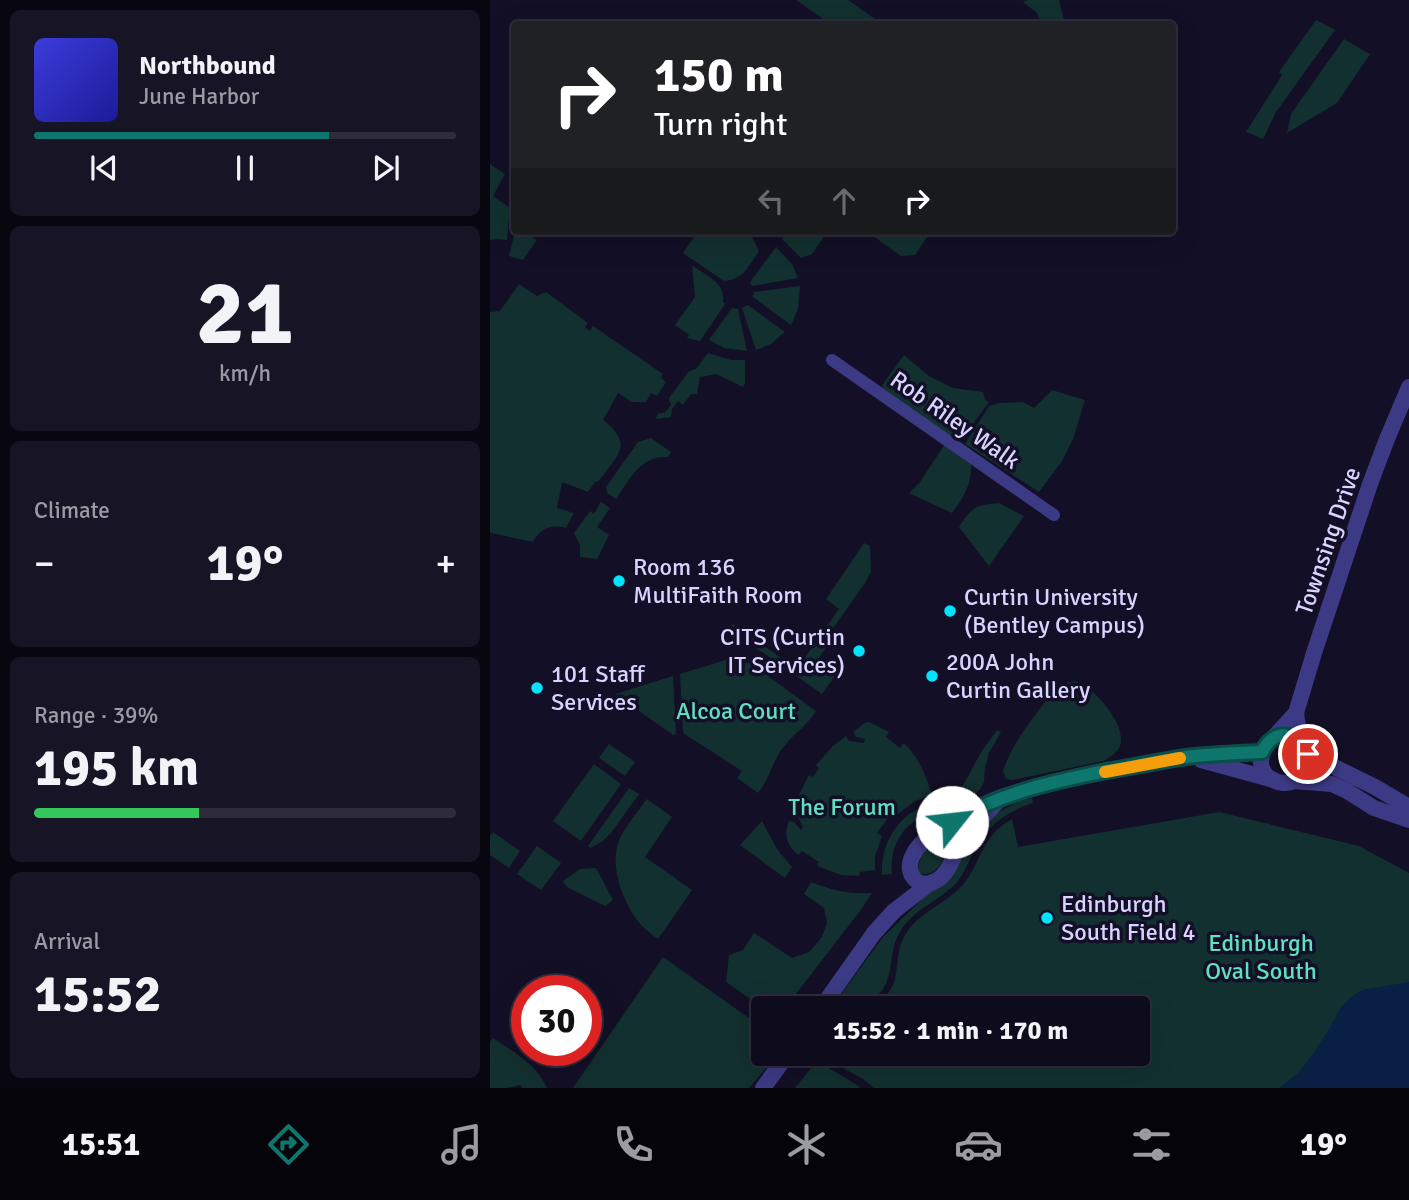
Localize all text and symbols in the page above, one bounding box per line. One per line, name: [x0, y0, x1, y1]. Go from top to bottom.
text: 150 m: [654, 45, 784, 105]
icon: right: [539, 49, 630, 140]
text: Northbound: [139, 50, 276, 82]
text: June Harbor: [139, 82, 259, 111]
text: Turn right: [654, 105, 787, 144]
icon: previous: [85, 149, 123, 187]
icon: pause: [226, 149, 264, 187]
icon: next: [367, 149, 405, 187]
icon: left: [752, 182, 790, 220]
icon: ahead: [825, 182, 863, 220]
icon: right: [898, 182, 936, 220]
text: 21: [196, 257, 294, 370]
text: km/h: [219, 359, 271, 388]
street label: Rob Riley Walk: [884, 364, 1026, 476]
street label: Townsing Drive: [1289, 463, 1367, 619]
text: Climate: [34, 496, 110, 525]
text: 19°: [207, 531, 283, 595]
text: −: [34, 540, 55, 587]
text: +: [435, 540, 456, 587]
place label: Room 136 MultiFaith Room: [633, 552, 803, 610]
marker: Room 136 MultiFaith Room: [611, 573, 627, 589]
place label: Curtin University (Bentley Campus): [964, 582, 1145, 640]
marker: Curtin University (Bentley Campus): [942, 603, 958, 619]
place label: CITS (Curtin IT Services): [720, 622, 845, 680]
marker: CITS (Curtin IT Services): [851, 643, 867, 659]
place label: 200A John Curtin Gallery: [946, 647, 1090, 705]
place label: 101 Staff Services: [551, 659, 646, 717]
marker: 200A John Curtin Gallery: [924, 668, 940, 684]
marker: 101 Staff Services: [529, 680, 545, 696]
park label: Alcoa Court: [676, 696, 796, 726]
text: Range · 39%: [34, 701, 158, 730]
pin: [1278, 724, 1338, 784]
icon: arrive: [1289, 735, 1327, 773]
text: 195 km: [34, 736, 199, 800]
position arrow: [915, 785, 989, 859]
park label: The Forum: [788, 792, 896, 822]
place label: Edinburgh South Field 4: [1061, 889, 1196, 947]
marker: Edinburgh South Field 4: [1039, 910, 1055, 926]
text: Arrival: [34, 927, 100, 956]
park label: Edinburgh Oval South: [1205, 928, 1317, 986]
text: 15:52: [34, 962, 162, 1026]
speed limit sign: 30: [511, 975, 602, 1066]
text: 15:52 · 1 min · 170 m: [833, 1015, 1068, 1047]
icon: directions: [264, 1120, 313, 1169]
icon: music: [437, 1120, 486, 1169]
icon: phone: [609, 1120, 658, 1169]
icon: climate: [782, 1120, 831, 1169]
icon: car: [954, 1120, 1003, 1169]
icon: filters: [1127, 1120, 1176, 1169]
text: 15:51: [62, 1125, 140, 1164]
text: 19°: [1300, 1125, 1347, 1164]

